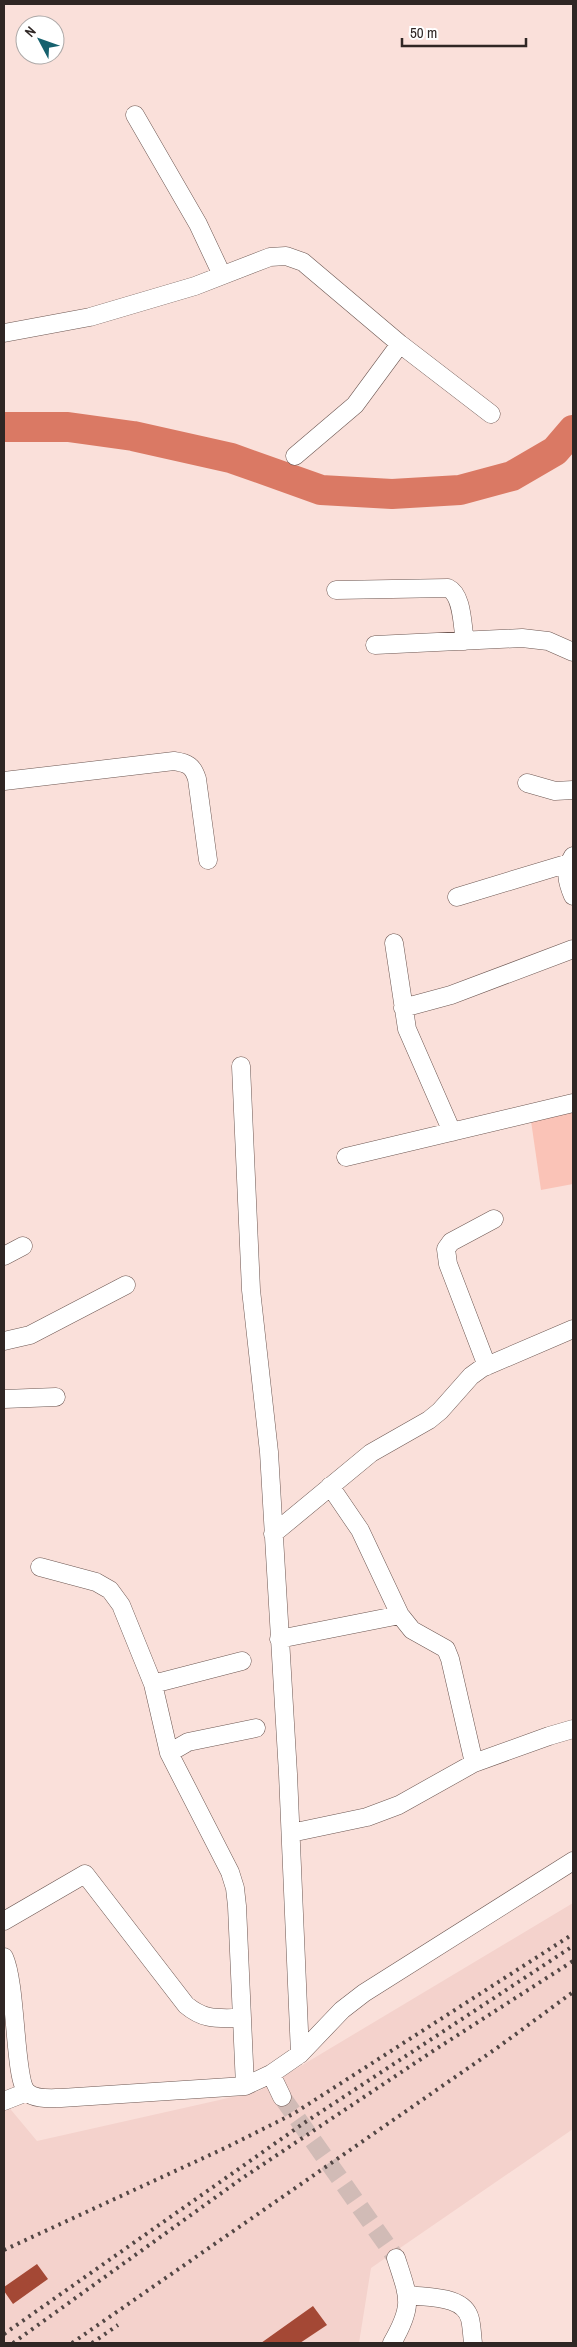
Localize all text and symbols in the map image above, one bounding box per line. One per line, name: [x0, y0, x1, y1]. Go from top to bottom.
north arrow: [15, 15, 65, 65]
scale bar: [402, 15, 526, 47]
text: N: [21, 22, 40, 41]
text: 50 m: [410, 22, 437, 43]

